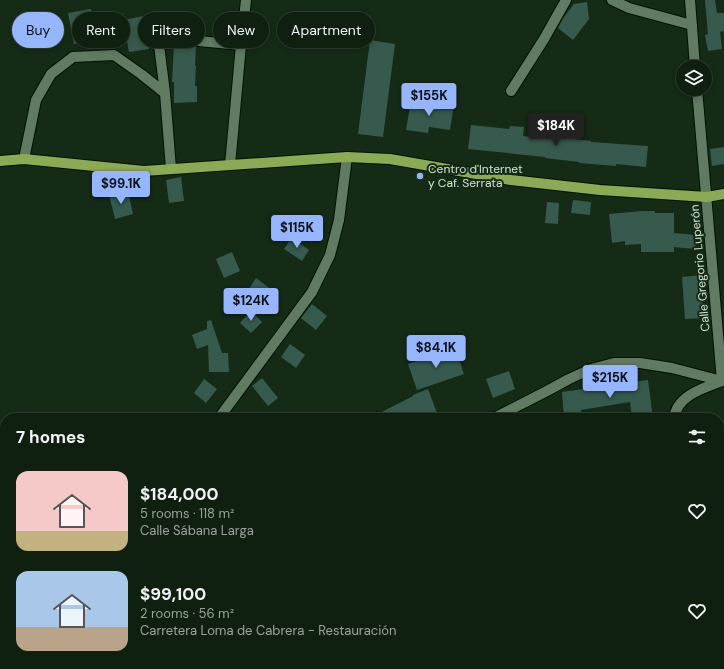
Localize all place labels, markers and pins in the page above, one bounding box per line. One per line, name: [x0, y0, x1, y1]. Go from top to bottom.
pin: $155K: [401, 83, 457, 117]
pin: $184K: [528, 113, 584, 147]
place label: Centro d'Internet y Caf. Serrata: [428, 161, 523, 191]
pin: $99.1K: [88, 171, 154, 205]
marker: Centro d'Internet y Caf. Serrata: [415, 171, 425, 181]
pin: $115K: [269, 215, 325, 249]
pin: $124K: [223, 288, 279, 322]
pin: $84.1K: [403, 335, 469, 369]
pin: $215K: [582, 365, 638, 399]

